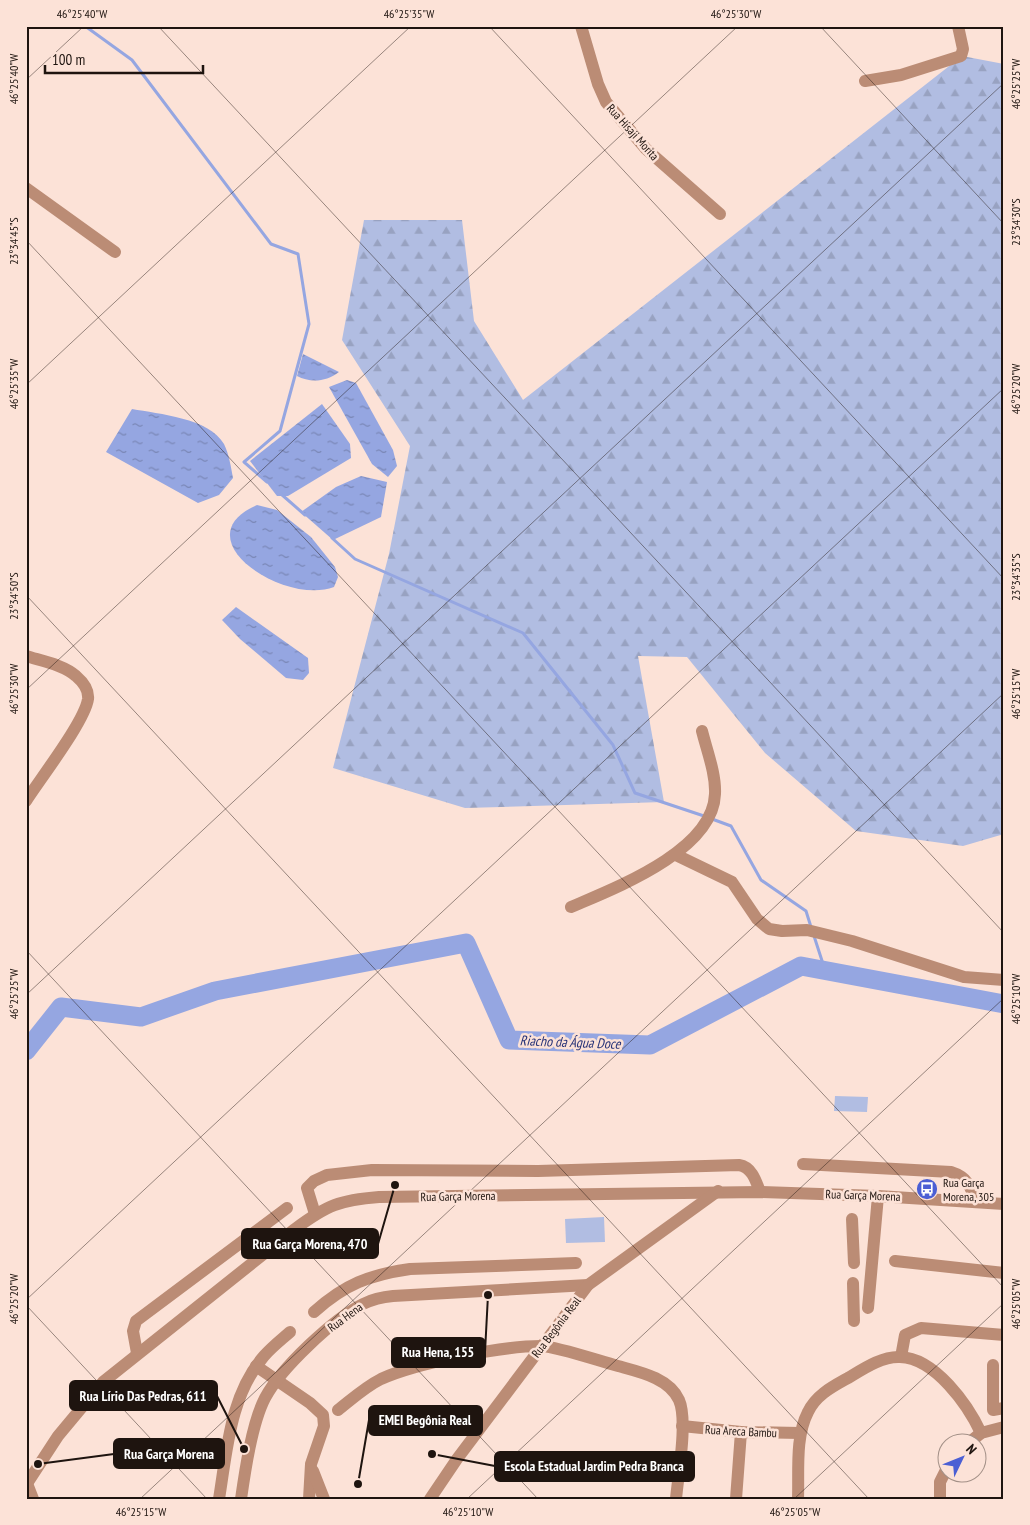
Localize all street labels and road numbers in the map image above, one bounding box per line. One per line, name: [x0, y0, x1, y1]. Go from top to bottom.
street label: Rua Hisaji Morita: [604, 101, 662, 163]
street label: Rua Garça Morena: [825, 1186, 901, 1204]
street label: Rua Garça Morena: [420, 1188, 496, 1204]
street label: Rua Begônia Real: [528, 1293, 584, 1360]
street label: Rua Hena: [324, 1299, 366, 1335]
street label: Rua Areca Bambu: [705, 1422, 777, 1440]

